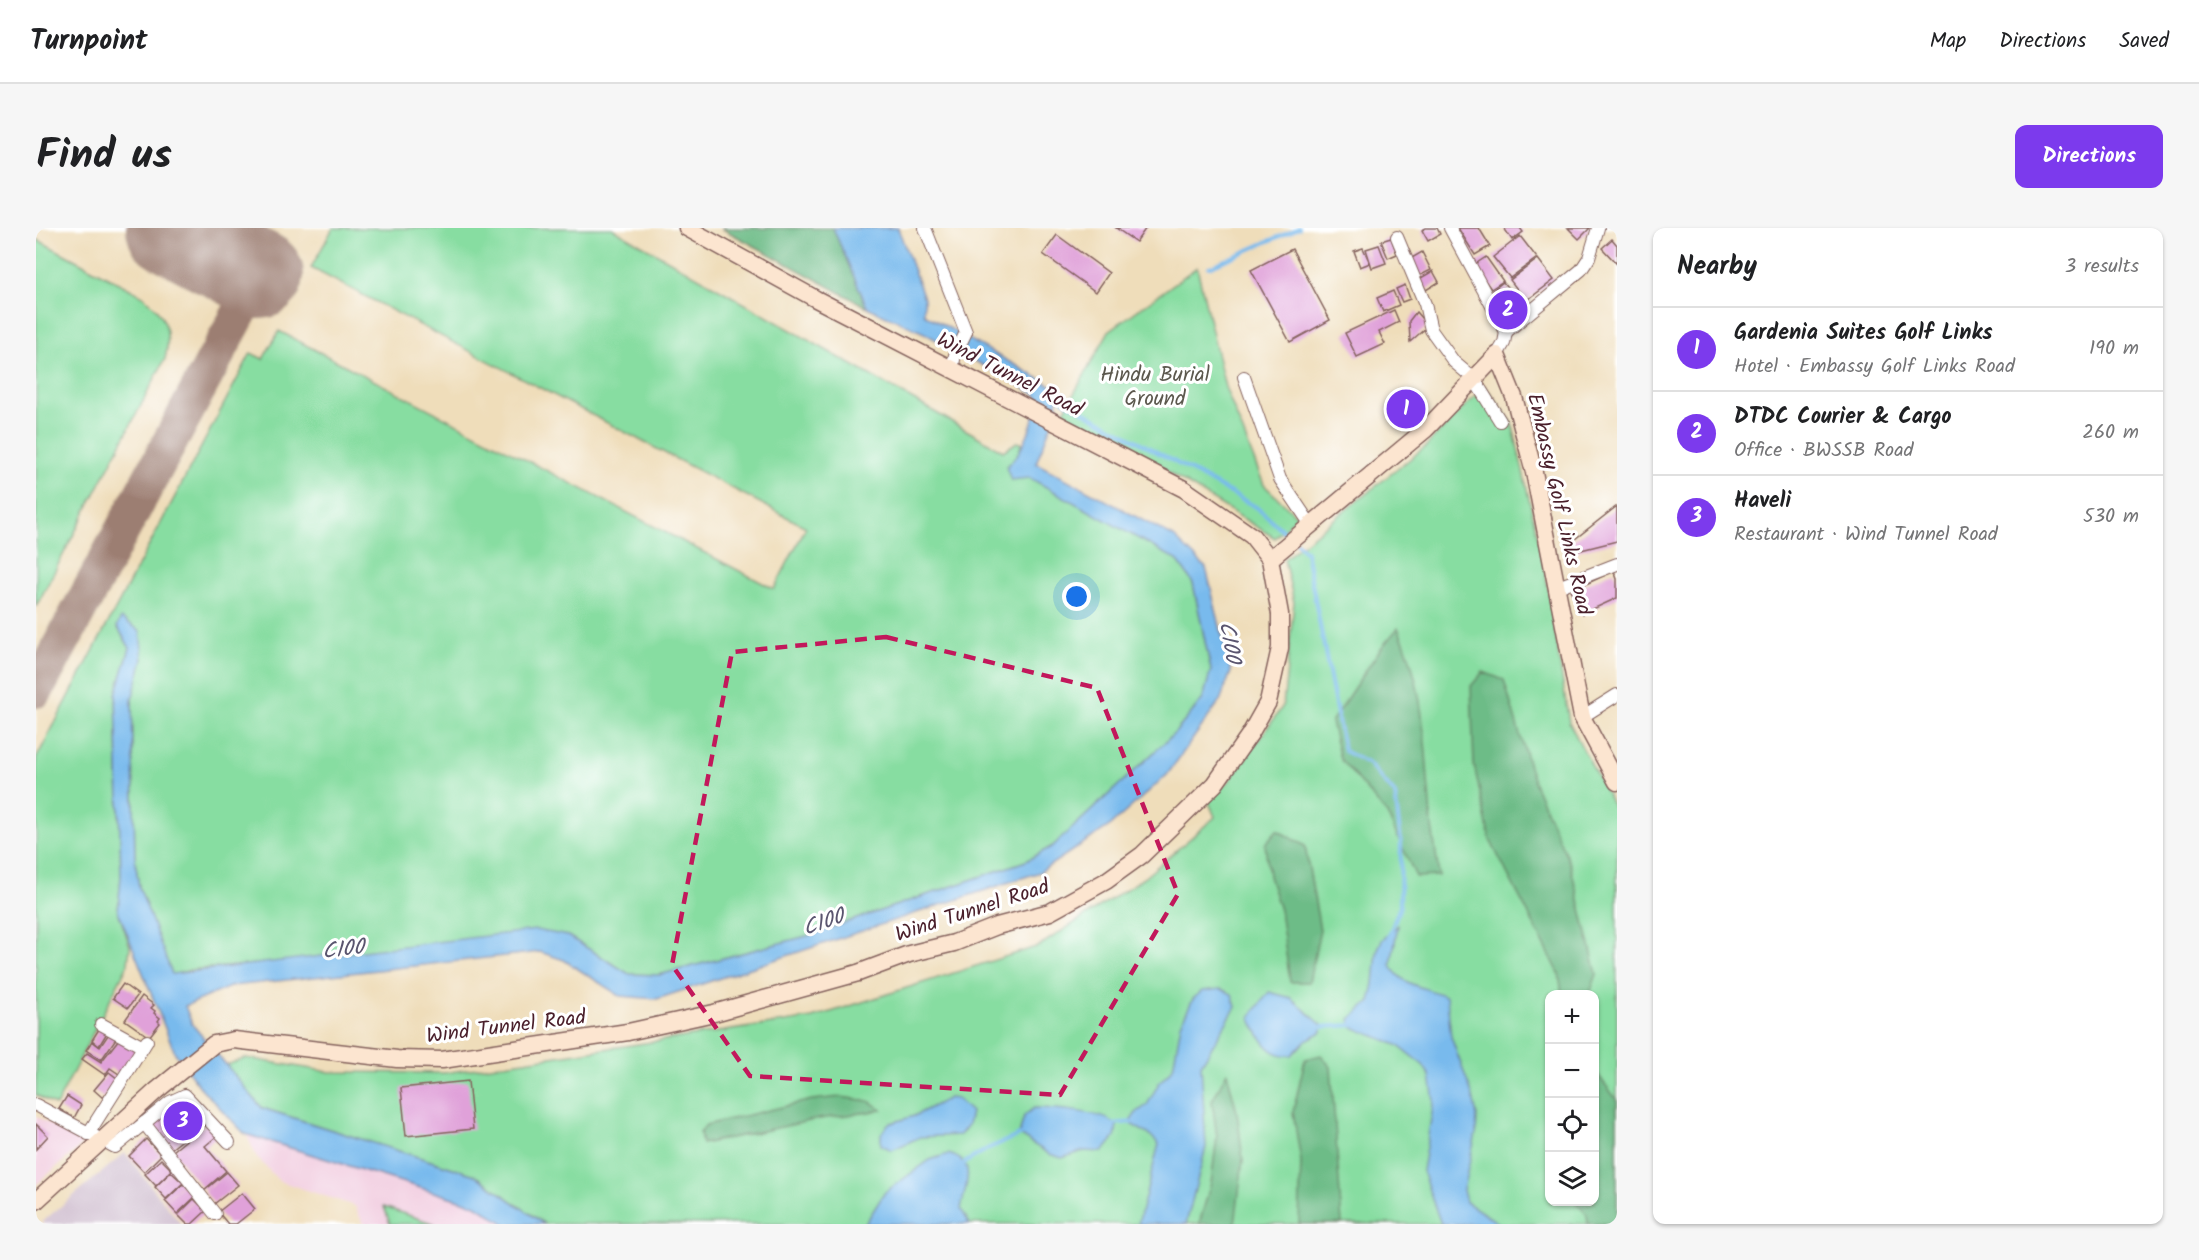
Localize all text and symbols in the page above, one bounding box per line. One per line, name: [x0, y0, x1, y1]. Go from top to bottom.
text: Turnpoint: [30, 19, 148, 64]
text: Map: [1930, 25, 1966, 58]
text: Directions: [1999, 25, 2086, 58]
text: Saved: [2119, 25, 2169, 58]
text: Find us: [36, 123, 172, 190]
button: Directions: [2015, 125, 2163, 188]
text: Nearby: [1677, 246, 1757, 288]
text: 3 results: [2065, 251, 2139, 283]
pin: 2: [1488, 288, 1528, 332]
text: Gardenia Suites Golf Links: [1734, 316, 1993, 351]
street label: Wind Tunnel Road: [930, 324, 1089, 427]
text: 1: [1693, 333, 1700, 365]
text: 190 m: [2089, 333, 2139, 365]
text: Hotel · Embassy Golf Links Road: [1734, 351, 2015, 383]
park label: Hindu Burial Ground: [1100, 359, 1210, 416]
pin: 1: [1386, 386, 1426, 432]
street label: Embassy Golf Links Road: [1517, 390, 1600, 619]
text: DTDC Courier & Cargo: [1734, 400, 1952, 435]
text: 2: [1691, 417, 1702, 449]
text: 260 m: [2082, 417, 2139, 449]
text: Office · BWSSB Road: [1734, 435, 1914, 467]
text: Haveli: [1734, 484, 1791, 519]
text: 3: [1691, 501, 1702, 533]
text: 530 m: [2083, 501, 2139, 533]
text: Restaurant · Wind Tunnel Road: [1734, 519, 1998, 551]
your location: [1062, 582, 1091, 611]
water label: C100: [1208, 619, 1250, 669]
street label: Wind Tunnel Road: [891, 871, 1054, 952]
water label: C100: [798, 899, 852, 947]
water label: C100: [320, 930, 369, 970]
map controls: [1545, 990, 1599, 1206]
button: +: [1545, 990, 1599, 1044]
street label: Wind Tunnel Road: [425, 1001, 588, 1054]
button: −: [1545, 1044, 1599, 1098]
pin: 3: [164, 1098, 202, 1144]
button: locate: [1545, 1098, 1599, 1152]
button: layers: [1545, 1152, 1599, 1206]

